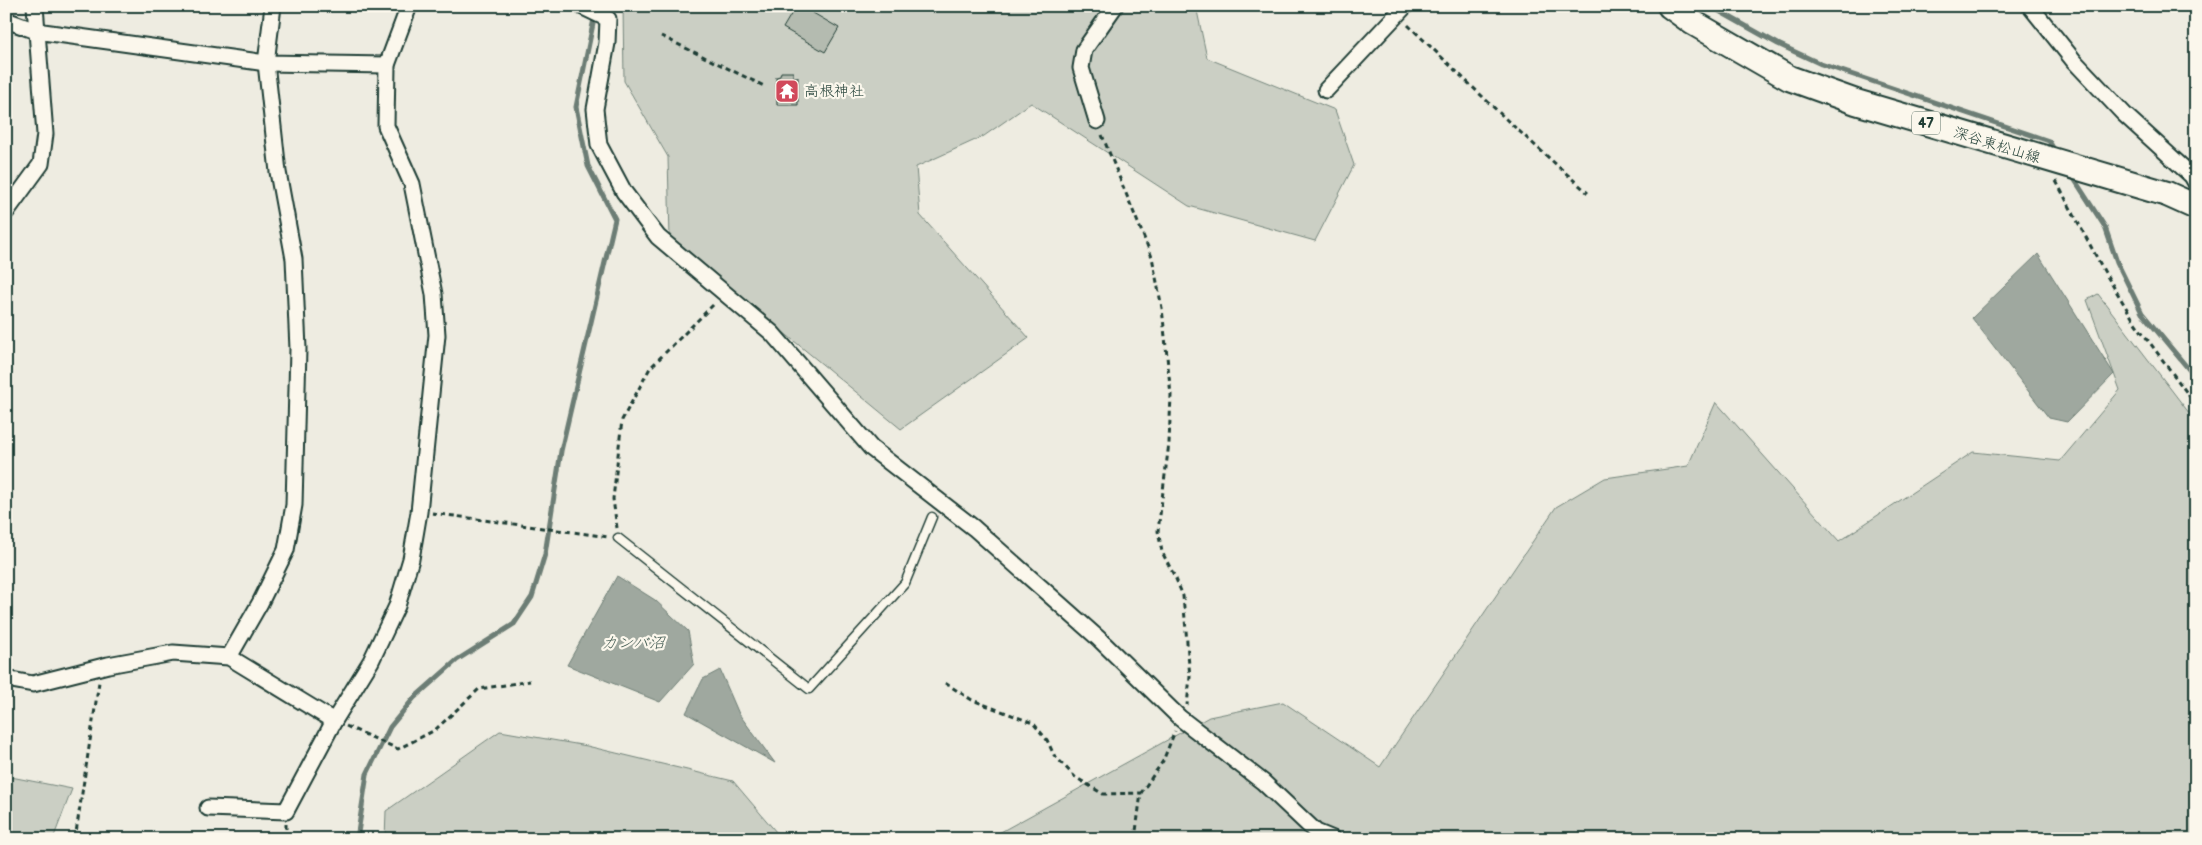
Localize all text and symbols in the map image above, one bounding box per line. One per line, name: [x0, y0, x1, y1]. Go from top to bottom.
temple icon: 高根神社: [774, 78, 800, 104]
place label: 高根神社: [804, 82, 864, 101]
road number: 47: [1912, 112, 1940, 134]
street label: 深谷東松山線: [1951, 123, 2043, 168]
water label: カンバ沼: [601, 634, 667, 653]

